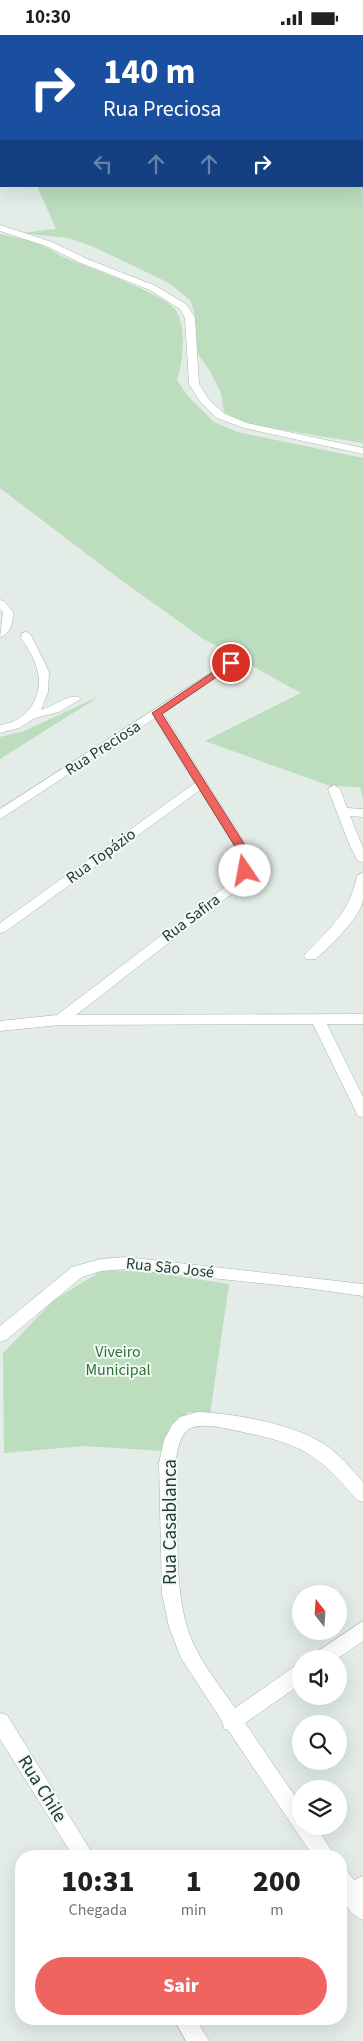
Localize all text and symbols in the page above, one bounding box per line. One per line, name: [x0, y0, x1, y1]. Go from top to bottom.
text: 10:30: [25, 4, 71, 31]
text: 140 m: [103, 47, 195, 97]
icon: right: [20, 55, 85, 120]
text: Rua Preciosa: [103, 93, 221, 125]
icon: left: [89, 150, 117, 178]
icon: ahead: [142, 150, 170, 178]
icon: ahead: [195, 150, 223, 178]
icon: right: [248, 150, 276, 178]
pin: [210, 642, 252, 684]
icon: arrive: [217, 649, 245, 677]
street label: Rua Preciosa: [61, 715, 145, 781]
street label: Rua Topázio: [62, 823, 140, 889]
position arrow: [218, 844, 270, 896]
street label: Rua Safira: [157, 889, 225, 947]
street label: Rua São José: [125, 1252, 215, 1284]
park label: Viveiro Municipal: [85, 1341, 151, 1381]
street label: Rua Casablanca: [157, 1459, 184, 1585]
north arrow: [292, 1585, 348, 1640]
map controls: [292, 1585, 347, 1835]
button: sound: [292, 1650, 347, 1705]
button: search: [292, 1715, 347, 1770]
street label: Rua Chile: [11, 1750, 73, 1828]
button: layers: [292, 1780, 347, 1835]
text: 10:31: [61, 1860, 135, 1903]
text: 1: [186, 1860, 202, 1903]
text: 200: [253, 1860, 301, 1903]
text: Chegada: [69, 1899, 127, 1921]
text: min: [181, 1899, 207, 1921]
text: m: [270, 1899, 283, 1921]
button: Sair: [35, 1957, 327, 2015]

